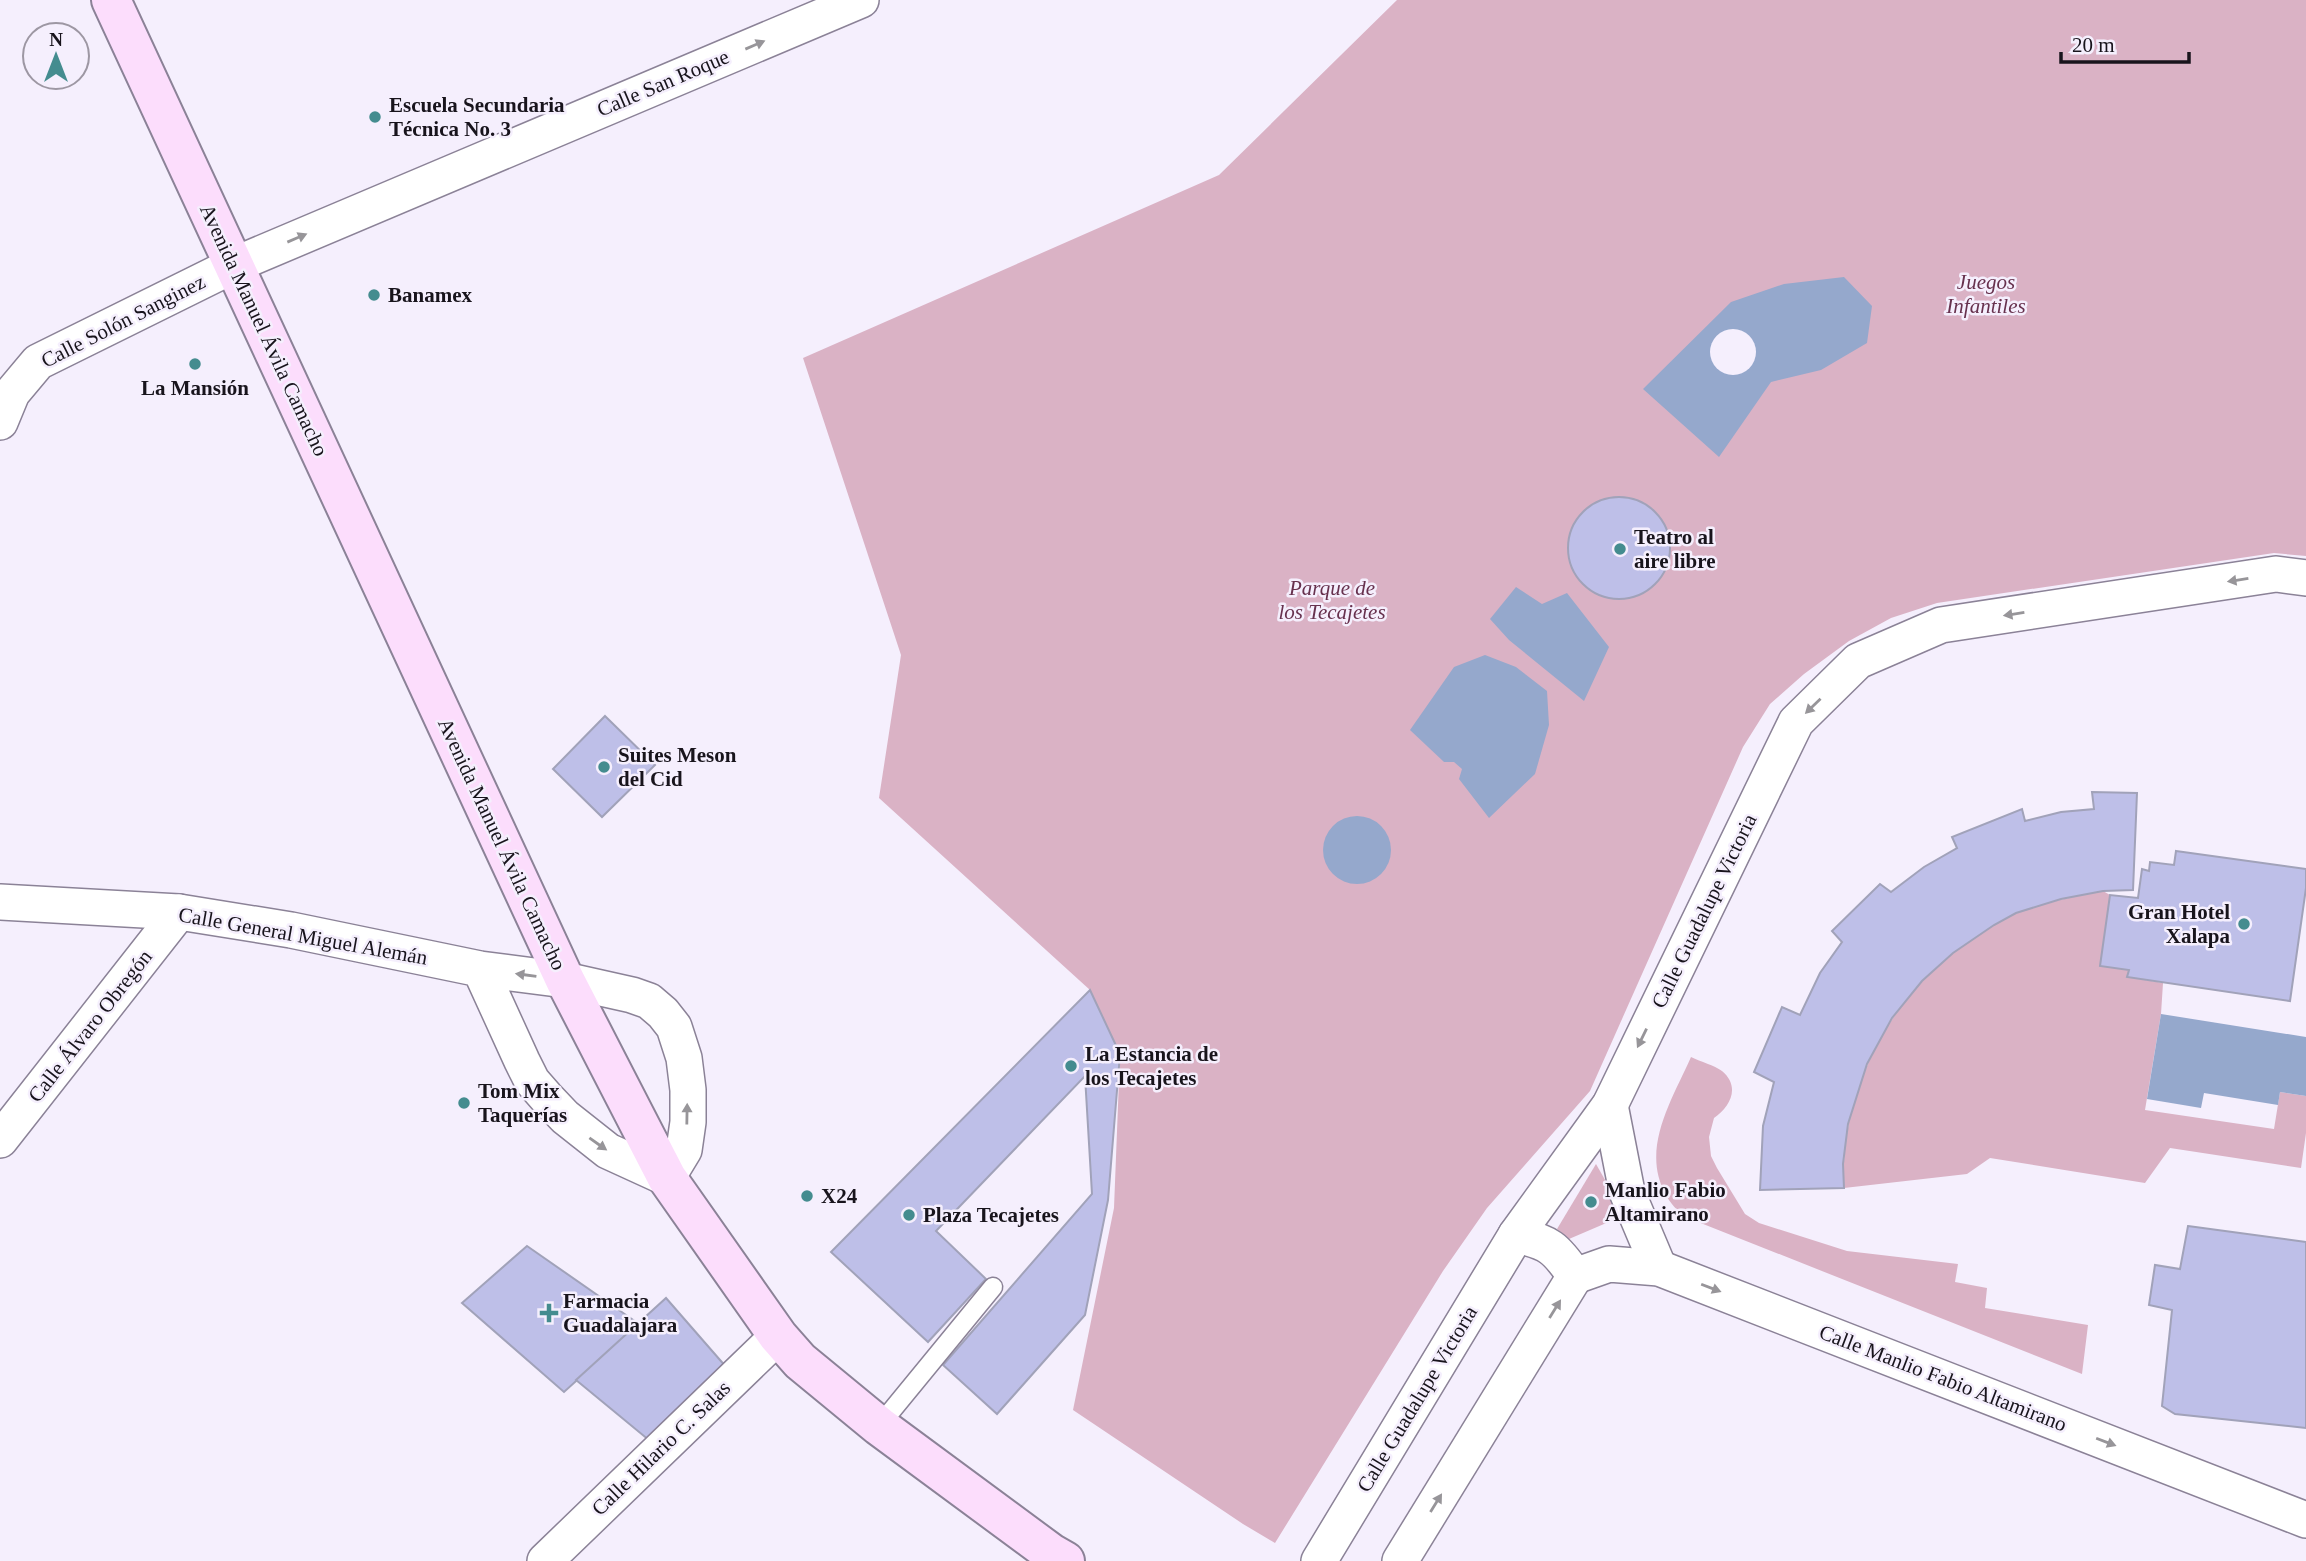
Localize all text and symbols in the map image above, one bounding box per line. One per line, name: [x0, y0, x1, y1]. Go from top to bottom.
north arrow: [21, 21, 91, 91]
scale bar: [2061, 21, 2189, 65]
text: N: [49, 29, 63, 50]
text: 20 m: [2072, 33, 2115, 57]
one-way arrow: [744, 39, 765, 50]
street label: Calle San Roque: [593, 44, 733, 122]
place label: Escuela Secundaria Técnica No. 3: [389, 93, 565, 141]
marker: Escuela Secundaria Técnica No. 3: [367, 109, 383, 125]
street label: Avenida Manuel Ávila Camacho: [195, 200, 333, 460]
one-way arrow: [286, 232, 307, 243]
street label: Calle Solón Sanginez: [37, 269, 209, 373]
park label: Juegos Infantiles: [1945, 270, 2026, 318]
place label: Banamex: [388, 283, 473, 307]
marker: Banamex: [366, 287, 382, 303]
marker: La Mansión: [187, 356, 203, 372]
place label: La Mansión: [141, 376, 249, 400]
place label: Teatro al aire libre: [1634, 525, 1715, 573]
marker: Teatro al aire libre: [1612, 541, 1628, 557]
one-way arrow: [2227, 574, 2249, 585]
park label: Parque de los Tecajetes: [1278, 576, 1386, 624]
one-way arrow: [2003, 609, 2025, 620]
one-way arrow: [1804, 697, 1821, 714]
street label: Avenida Manuel Ávila Camacho: [433, 714, 571, 974]
place label: Suites Meson del Cid: [618, 743, 737, 791]
marker: Suites Meson del Cid: [596, 759, 612, 775]
street label: Calle Guadalupe Victoria: [1647, 809, 1762, 1012]
place label: Gran Hotel Xalapa: [2128, 900, 2230, 948]
street label: Calle General Miguel Alemán: [177, 902, 430, 970]
marker: Gran Hotel Xalapa: [2236, 916, 2252, 932]
street label: Calle Álvaro Obregón: [23, 945, 157, 1107]
one-way arrow: [515, 969, 537, 980]
one-way arrow: [1637, 1028, 1648, 1048]
place label: La Estancia de los Tecajetes: [1085, 1042, 1218, 1090]
marker: La Estancia de los Tecajetes: [1063, 1058, 1079, 1074]
place label: Tom Mix Taquerías: [478, 1079, 567, 1127]
marker: Tom Mix Taquerías: [456, 1095, 472, 1111]
one-way arrow: [682, 1103, 693, 1125]
one-way arrow: [589, 1137, 607, 1151]
place label: Manlio Fabio Altamirano: [1605, 1178, 1726, 1226]
place label: X24: [821, 1184, 858, 1208]
marker: X24: [799, 1188, 815, 1204]
marker: Manlio Fabio Altamirano: [1583, 1194, 1599, 1210]
place label: Plaza Tecajetes: [923, 1203, 1059, 1227]
marker: Plaza Tecajetes: [901, 1207, 917, 1223]
one-way arrow: [1701, 1283, 1722, 1294]
place label: Farmacia Guadalajara: [563, 1289, 678, 1337]
one-way arrow: [1549, 1299, 1561, 1318]
street label: Calle Guadalupe Victoria: [1352, 1301, 1482, 1496]
marker: Farmacia Guadalajara: [541, 1305, 557, 1321]
street label: Calle Manlio Fabio Altamirano: [1816, 1320, 2070, 1436]
street label: Calle Hilario C. Salas: [587, 1376, 735, 1520]
one-way arrow: [2096, 1436, 2117, 1447]
one-way arrow: [1430, 1493, 1442, 1512]

